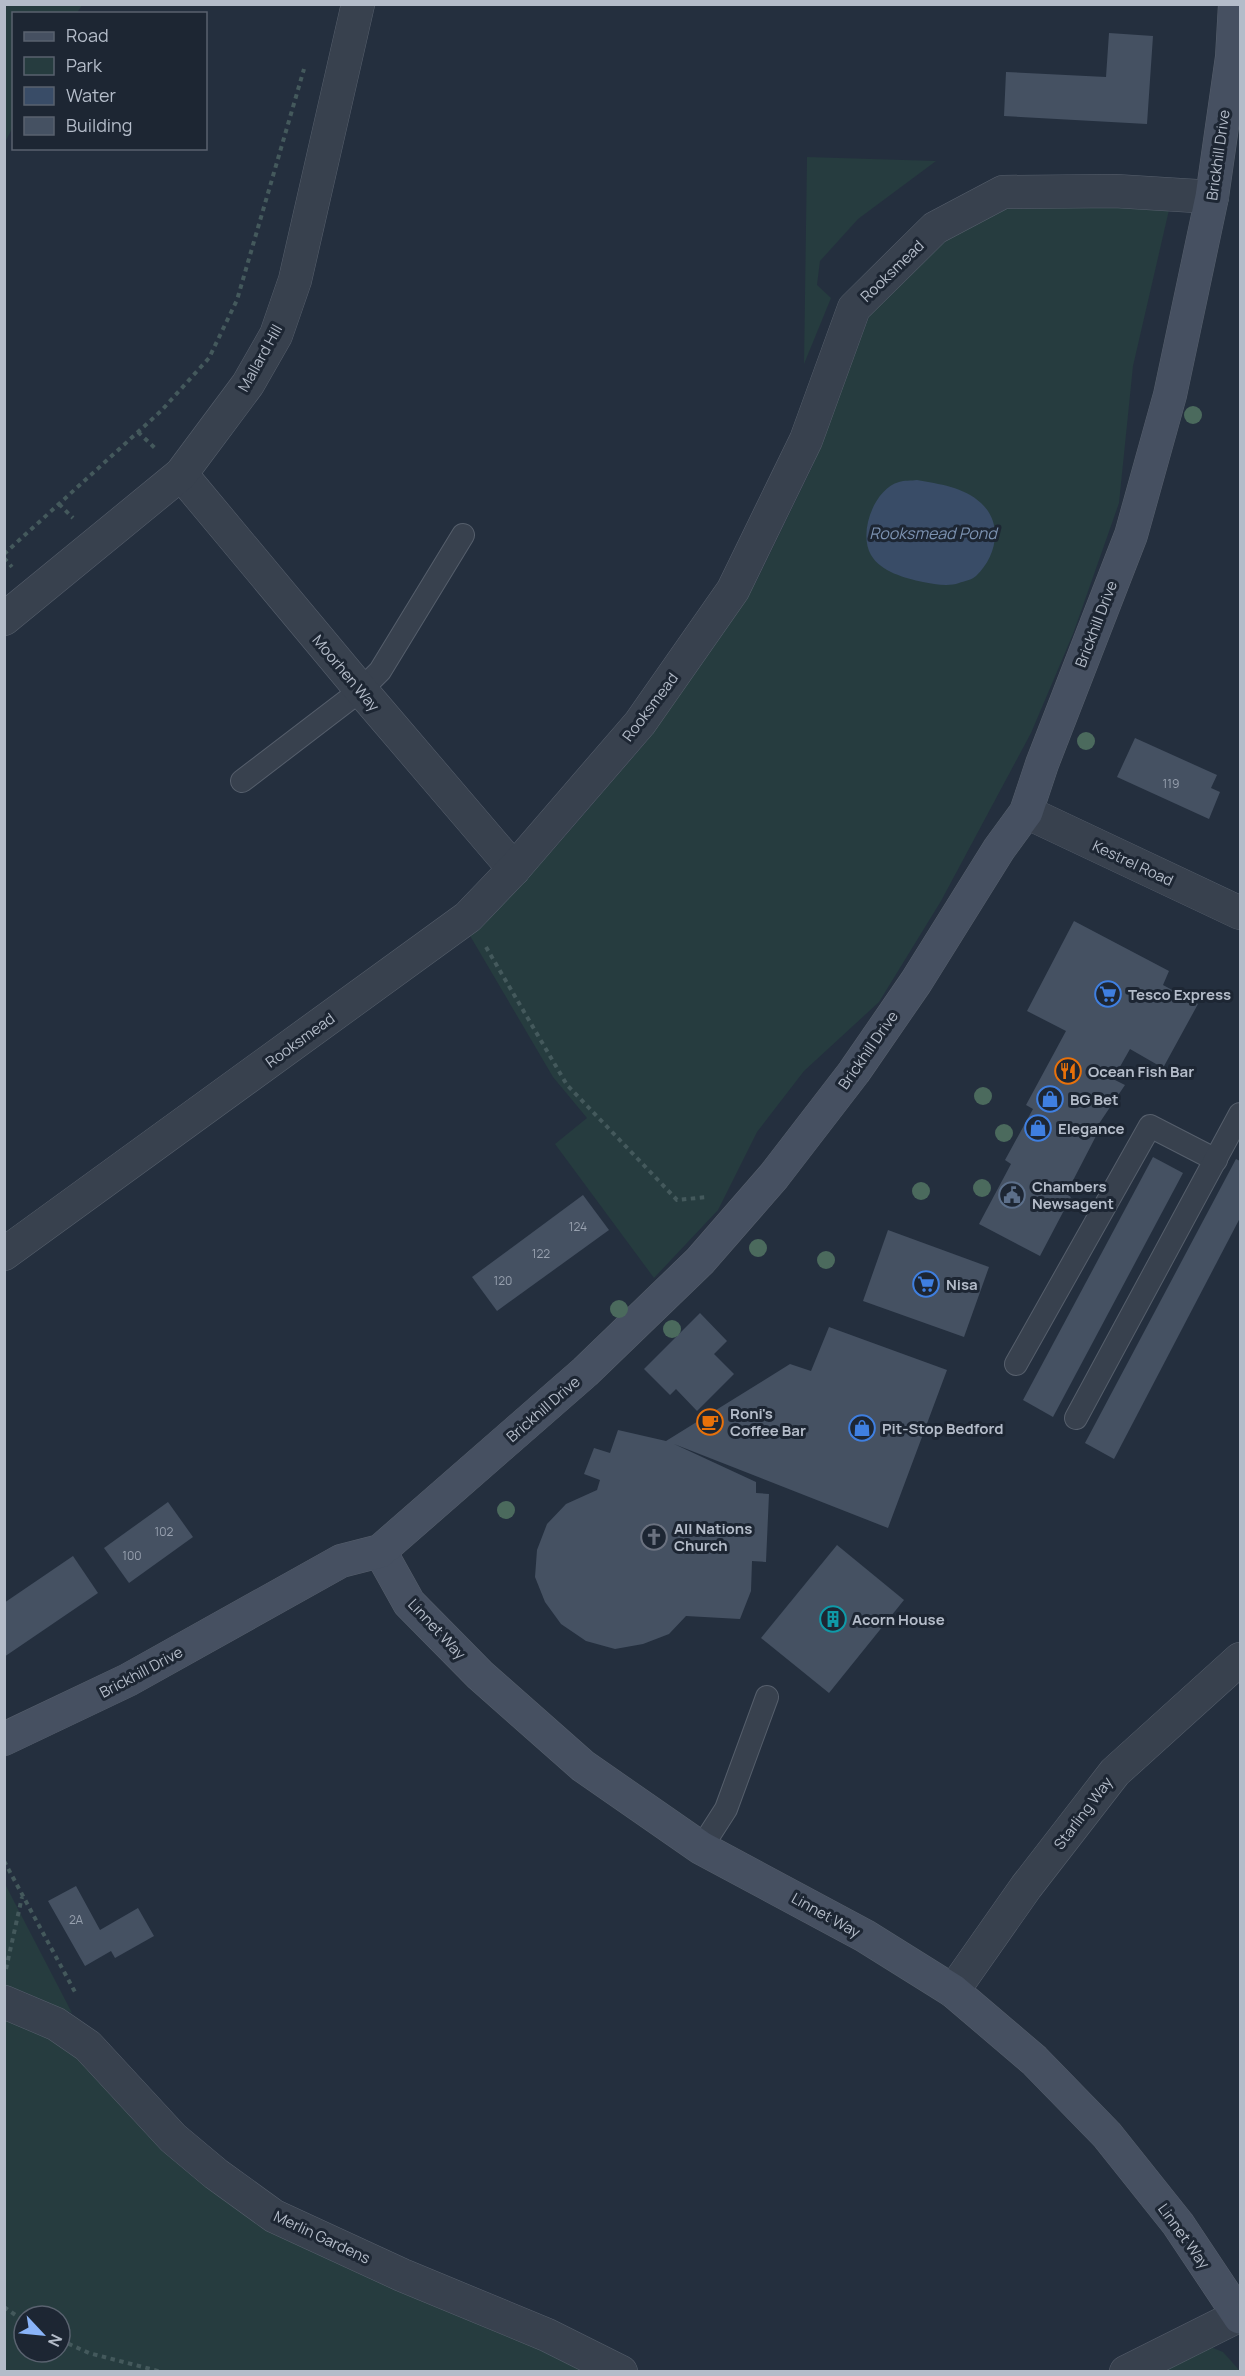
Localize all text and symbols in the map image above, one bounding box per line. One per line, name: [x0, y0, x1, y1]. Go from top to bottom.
legend: [12, 12, 207, 150]
text: Road: [66, 23, 109, 47]
text: Park: [66, 53, 103, 77]
text: Water: [66, 83, 116, 107]
street label: Brickhill Drive: [1201, 108, 1235, 202]
text: Building: [66, 113, 132, 137]
street label: Rooksmead: [856, 235, 928, 307]
street label: Mallard Hill: [233, 320, 287, 396]
water label: Rooksmead Pond: [869, 522, 999, 544]
street label: Brickhill Drive: [1070, 577, 1122, 670]
street label: Moorhen Way: [308, 630, 384, 716]
street label: Rooksmead: [617, 668, 683, 746]
house number: 119: [1163, 775, 1179, 792]
street label: Kestrel Road: [1089, 835, 1177, 891]
supermarket icon: Tesco Express: [1093, 979, 1123, 1009]
place label: Tesco Express: [1128, 984, 1231, 1005]
street label: Brickhill Drive: [833, 1006, 903, 1093]
street label: Rooksmead: [261, 1008, 339, 1072]
restaurant icon: Ocean Fish Bar: [1053, 1056, 1083, 1086]
place label: Ocean Fish Bar: [1088, 1061, 1194, 1082]
shop icon: BG Bet: [1035, 1084, 1065, 1114]
place label: BG Bet: [1070, 1089, 1118, 1110]
shop icon: Elegance: [1023, 1113, 1053, 1143]
place label: Elegance: [1058, 1118, 1125, 1139]
place label: Chambers Newsagent: [1032, 1176, 1114, 1214]
public building icon: Chambers Newsagent: [997, 1180, 1027, 1210]
house number: 124: [569, 1218, 587, 1235]
house number: 122: [532, 1245, 550, 1262]
supermarket icon: Nisa: [911, 1269, 941, 1299]
house number: 120: [494, 1272, 512, 1289]
place label: Nisa: [946, 1274, 978, 1295]
street label: Brickhill Drive: [502, 1371, 585, 1447]
place label: Roni's Coffee Bar: [730, 1403, 806, 1441]
cafe icon: Roni's Coffee Bar: [695, 1407, 725, 1437]
shop icon: Pit-Stop Bedford: [847, 1413, 877, 1443]
place label: Pit-Stop Bedford: [882, 1418, 1004, 1439]
place label: All Nations Church: [674, 1518, 752, 1556]
church icon: All Nations Church: [639, 1522, 669, 1552]
house number: 102: [155, 1523, 174, 1540]
house number: 100: [122, 1547, 142, 1564]
street label: Linnet Way: [403, 1594, 471, 1664]
building icon: Acorn House: [818, 1604, 848, 1634]
place label: Acorn House: [852, 1609, 945, 1630]
street label: Brickhill Drive: [96, 1641, 186, 1703]
street label: Starling Way: [1049, 1772, 1117, 1854]
street label: Linnet Way: [788, 1887, 864, 1943]
house number: 2A: [69, 1911, 83, 1928]
street label: Linnet Way: [1153, 2199, 1215, 2273]
street label: Merlin Gardens: [270, 2205, 374, 2269]
north arrow: [12, 2304, 72, 2364]
text: N: [43, 2331, 68, 2351]

